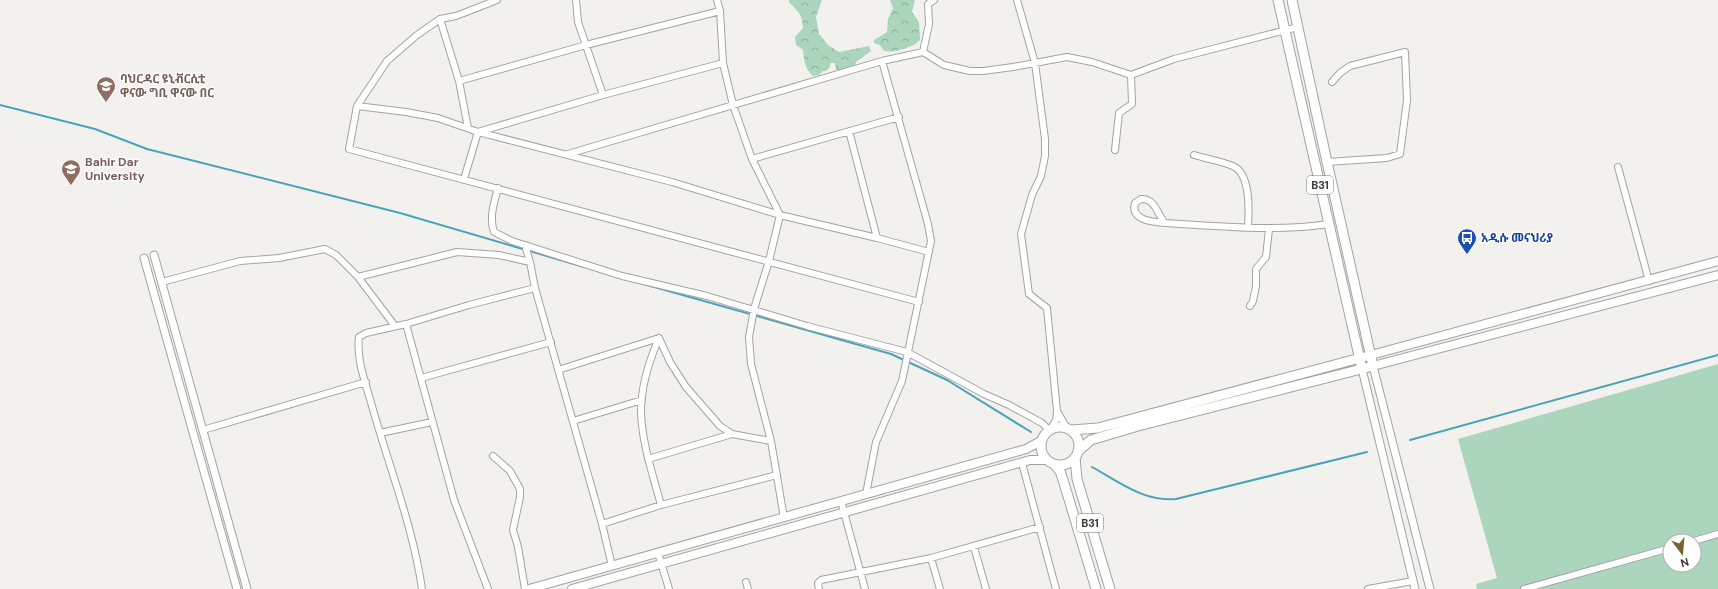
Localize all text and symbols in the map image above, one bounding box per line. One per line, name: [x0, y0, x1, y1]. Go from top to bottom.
place label: ባህርዳር ዩኒቭርሲቲ ዋናው ግቢ ዋናው በር: [120, 71, 214, 101]
school or university icon: ባህርዳር ዩኒቭርሲቲ ዋናው ግቢ ዋናው በር: [95, 75, 117, 103]
place label: Bahir Dar University: [85, 154, 145, 184]
school or university icon: Bahir Dar University: [60, 158, 82, 186]
road number: B31: [1307, 176, 1333, 194]
bus stop icon: አዲሱ መናህሪያ: [1456, 227, 1478, 255]
place label: አዲሱ መናህሪያ: [1481, 230, 1553, 246]
road number: B31: [1077, 514, 1103, 532]
north arrow: [1662, 533, 1702, 573]
text: N: [1679, 555, 1691, 570]

